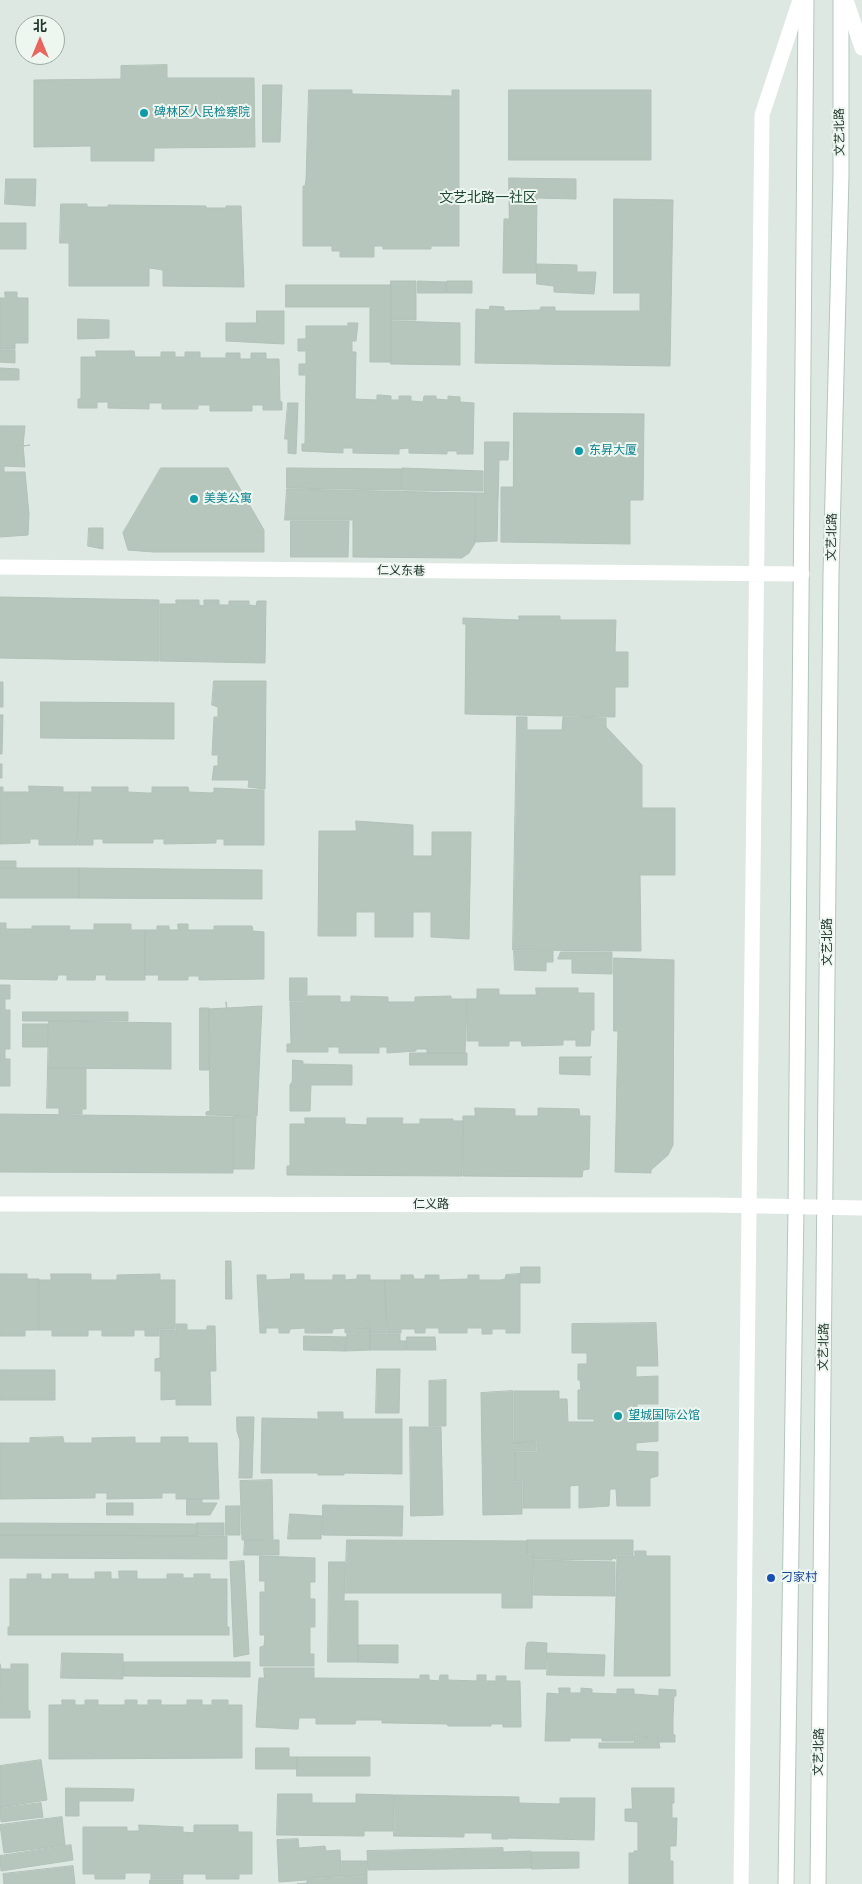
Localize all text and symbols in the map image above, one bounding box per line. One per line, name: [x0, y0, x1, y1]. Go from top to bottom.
north arrow: [15, 15, 65, 65]
text: 北: [33, 16, 47, 35]
place label: 碑林区人民检察院: [154, 106, 250, 120]
marker: 碑林区人民检察院: [138, 107, 150, 119]
street label: 文艺北路: [832, 108, 848, 156]
district label: 文艺北路一社区: [439, 190, 537, 206]
place label: 东昇大厦: [589, 444, 637, 458]
marker: 东昇大厦: [573, 445, 585, 457]
place label: 美美公寓: [204, 492, 252, 506]
marker: 美美公寓: [188, 493, 200, 505]
street label: 文艺北路: [824, 513, 840, 561]
street label: 仁义东巷: [377, 563, 425, 579]
street label: 文艺北路: [821, 918, 835, 966]
street label: 仁义路: [413, 1198, 449, 1212]
street label: 文艺北路: [816, 1323, 832, 1371]
place label: 望城国际公馆: [628, 1409, 700, 1423]
marker: 望城国际公馆: [612, 1410, 624, 1422]
place label: 刁家村: [781, 1571, 817, 1585]
marker: 刁家村: [765, 1572, 777, 1584]
street label: 文艺北路: [811, 1728, 827, 1776]

